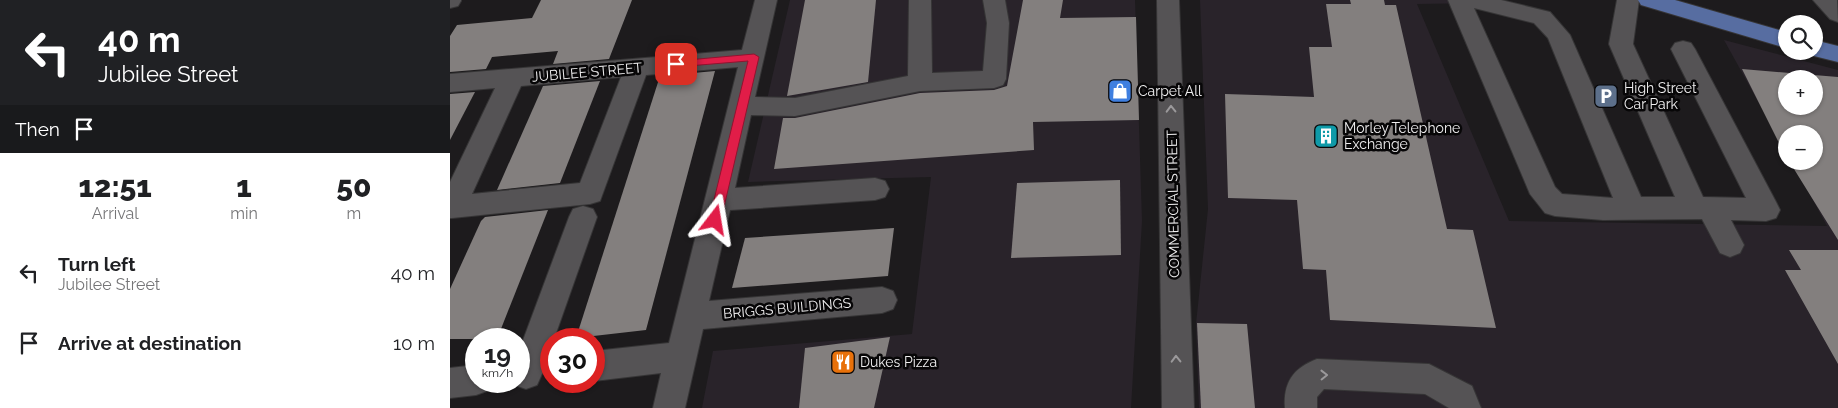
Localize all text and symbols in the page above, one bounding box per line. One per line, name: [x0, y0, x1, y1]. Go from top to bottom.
map controls: [1778, 15, 1823, 170]
button: search: [1778, 15, 1823, 60]
text: 40 m: [98, 19, 180, 60]
icon: left: [15, 20, 80, 85]
pin: [655, 43, 697, 85]
icon: arrive: [662, 50, 690, 78]
street label: JUBILEE STREET: [531, 59, 643, 85]
text: Jubilee Street: [98, 61, 238, 87]
button: +: [1778, 70, 1823, 115]
shop icon: Carpet All: [1107, 78, 1133, 104]
place label: High Street Car Park: [1624, 80, 1697, 112]
place label: Carpet All: [1138, 83, 1202, 99]
parking icon: High Street Car Park: [1593, 83, 1619, 109]
one-way arrow: [1166, 105, 1176, 113]
icon: arrive: [70, 115, 98, 143]
text: Then: [15, 118, 60, 140]
place label: Morley Telephone Exchange: [1344, 120, 1460, 152]
building icon: Morley Telephone Exchange: [1313, 123, 1339, 149]
button: −: [1778, 125, 1823, 170]
street label: COMMERCIAL STREET: [1164, 129, 1182, 278]
text: 12:51: [78, 169, 152, 204]
text: 1: [236, 169, 252, 204]
text: 50: [336, 169, 372, 204]
position arrow: [688, 193, 740, 245]
text: Arrival: [92, 204, 139, 223]
text: min: [230, 204, 258, 223]
text: m: [347, 204, 361, 223]
text: Turn left: [58, 253, 135, 275]
icon: left: [15, 259, 43, 287]
text: 40 m: [391, 262, 435, 284]
text: Jubilee Street: [58, 275, 160, 294]
street label: BRIGGS BUILDINGS: [722, 294, 852, 322]
speed limit sign: 30: [540, 328, 605, 393]
icon: arrive: [15, 329, 43, 357]
text: Arrive at destination: [58, 332, 242, 354]
text: 10 m: [393, 332, 435, 354]
text: 19: [484, 339, 511, 369]
restaurant icon: Dukes Pizza: [830, 349, 856, 375]
place label: Dukes Pizza: [860, 354, 937, 370]
one-way arrow: [1171, 355, 1182, 363]
text: km/h: [482, 366, 513, 380]
one-way arrow: [1321, 369, 1329, 380]

